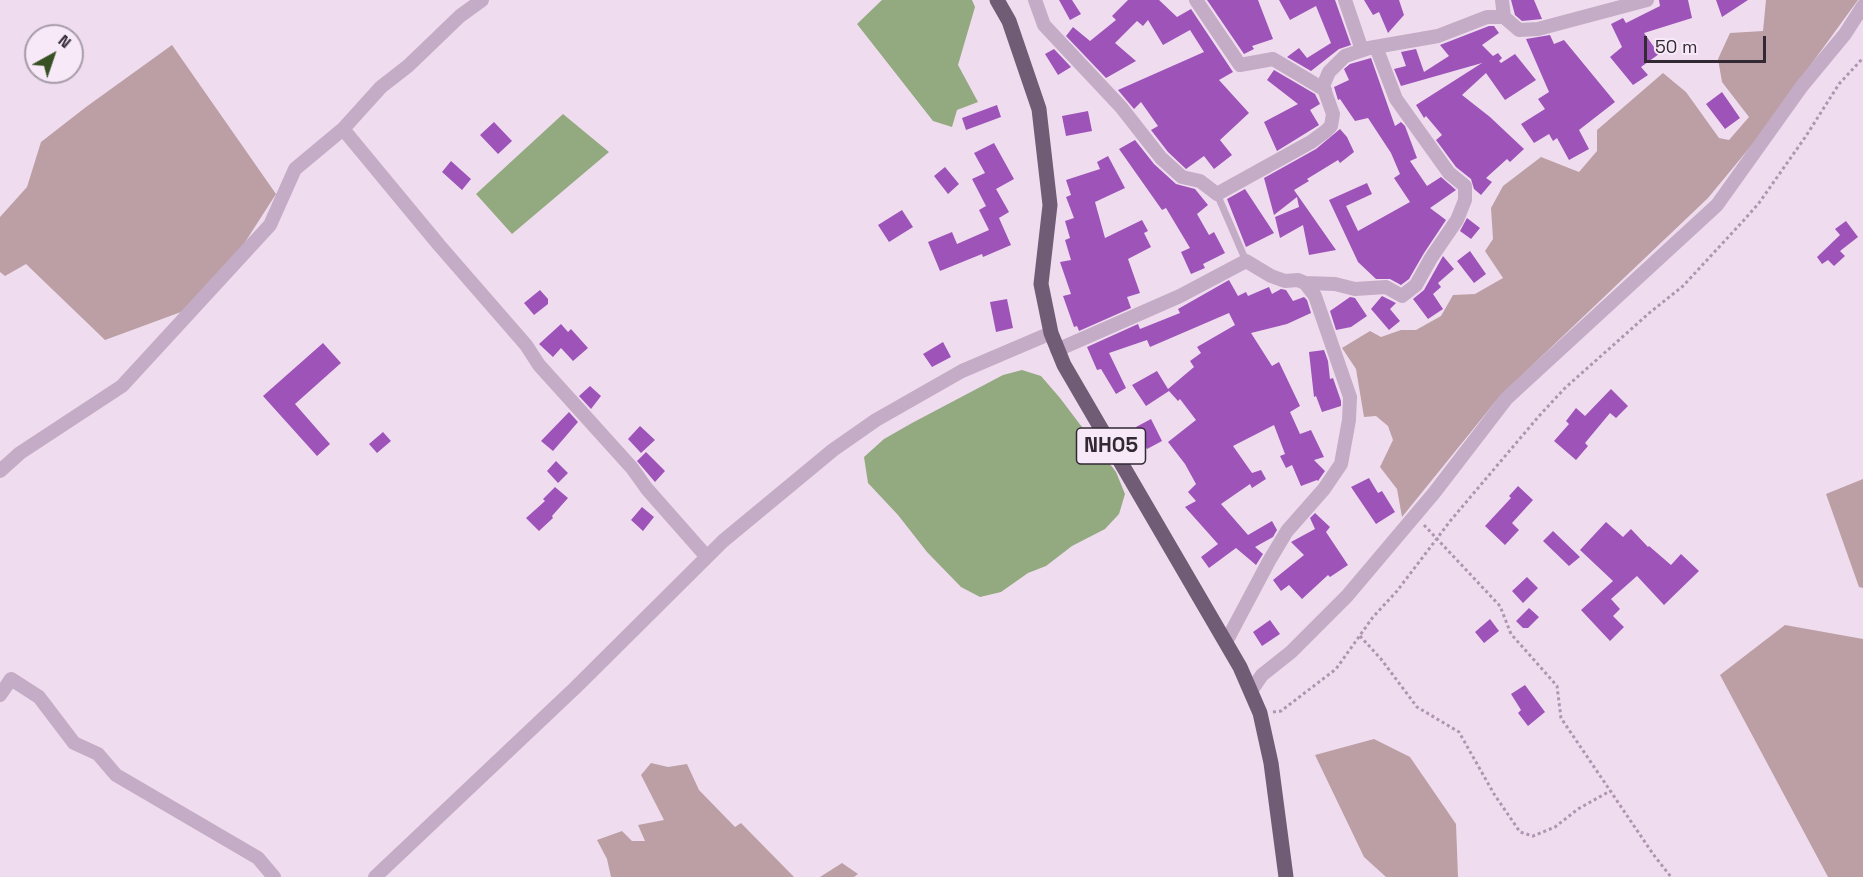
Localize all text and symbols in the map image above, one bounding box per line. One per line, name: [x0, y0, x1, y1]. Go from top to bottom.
north arrow: [24, 24, 84, 84]
scale bar: [1647, 24, 1768, 62]
text: N: [54, 30, 75, 53]
text: 50 m: [1655, 35, 1697, 58]
road number: NH05: [1076, 428, 1146, 464]

